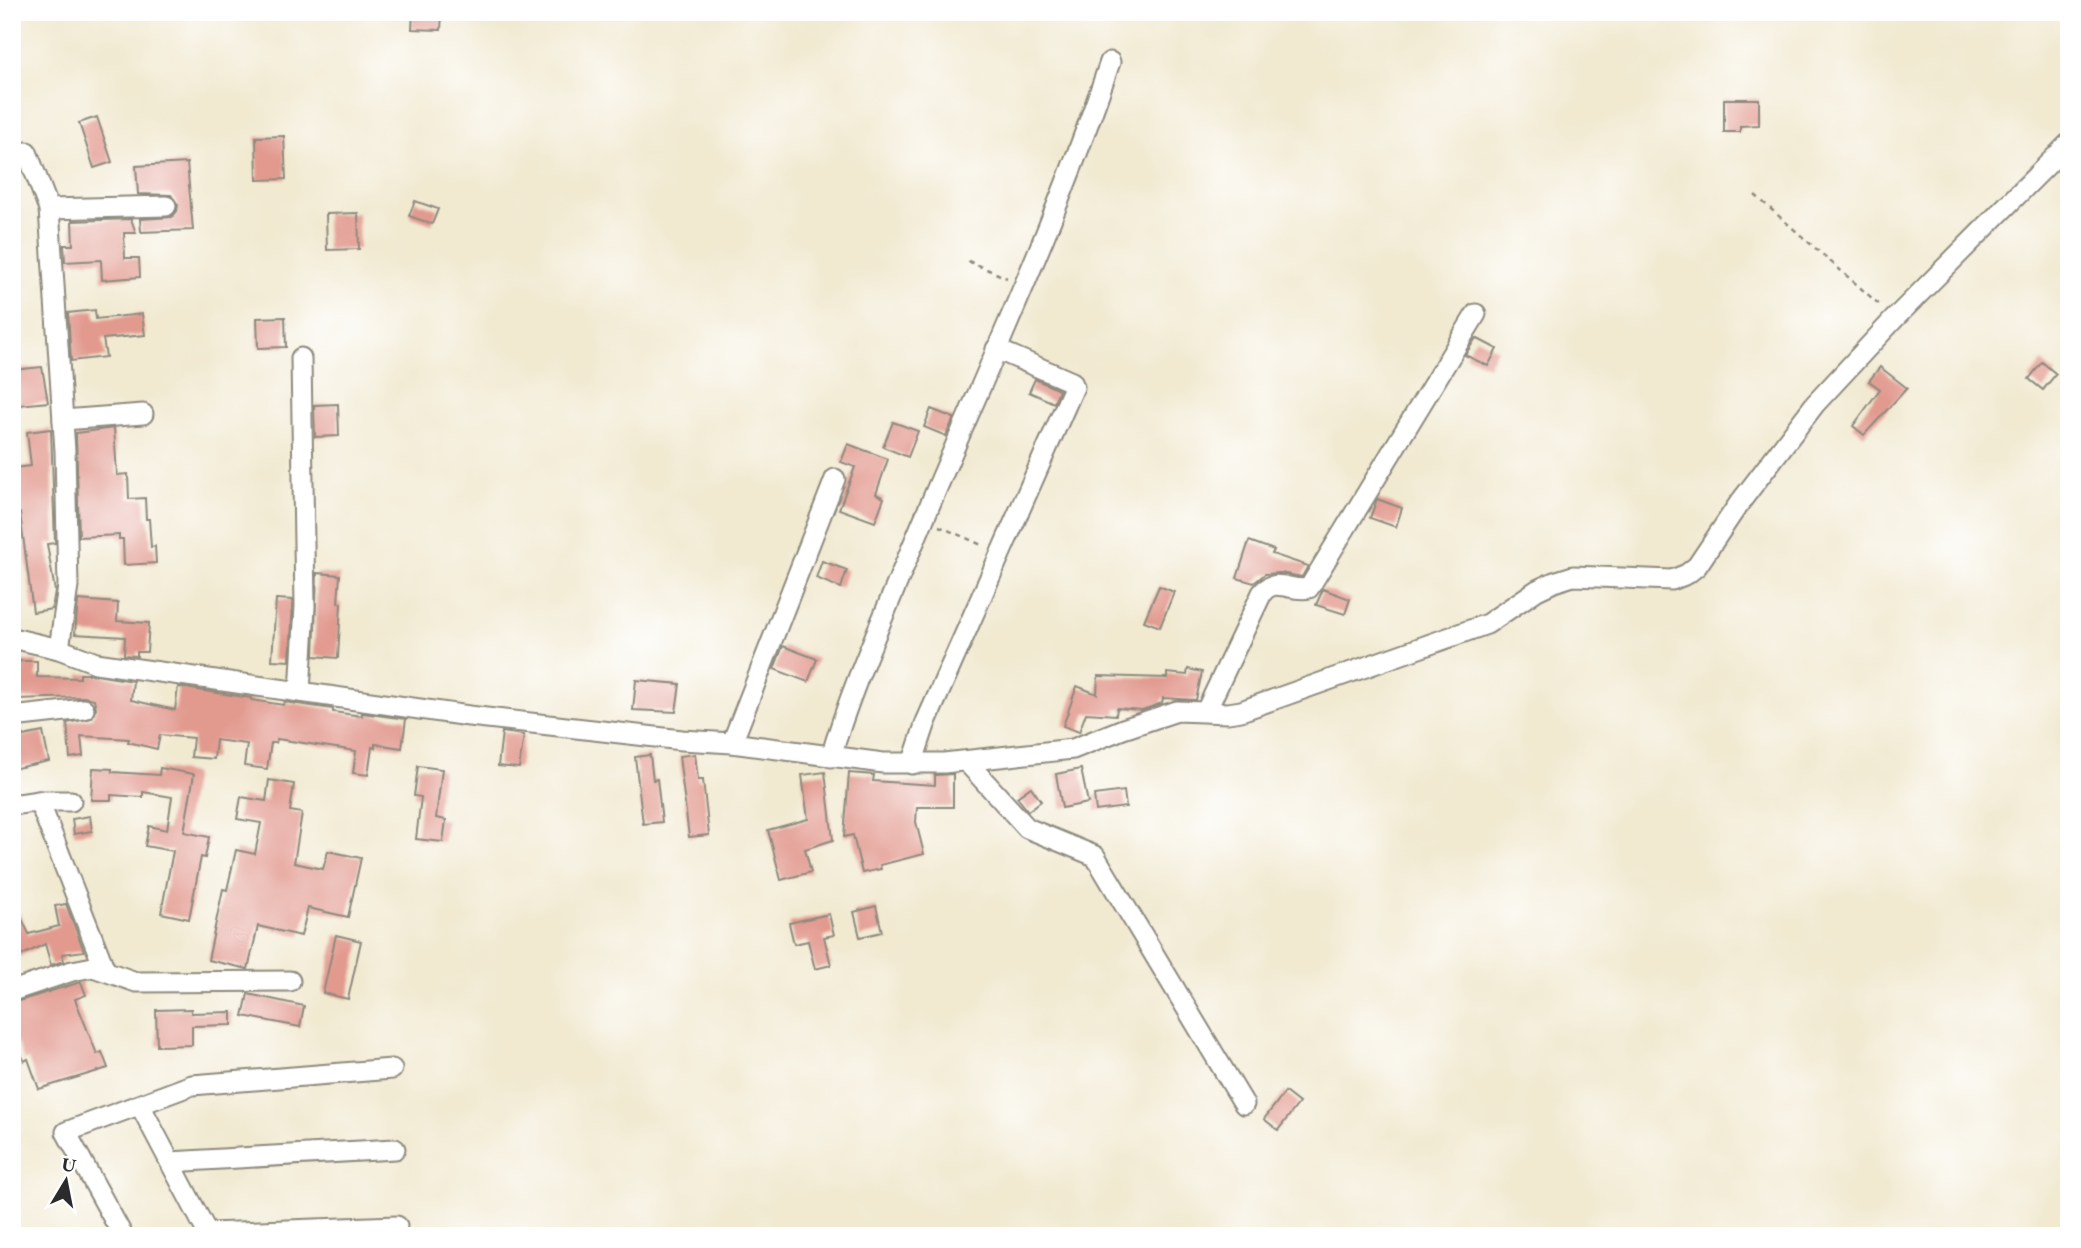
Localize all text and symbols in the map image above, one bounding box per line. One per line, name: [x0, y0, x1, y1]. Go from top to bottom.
north arrow: [32, 1146, 102, 1216]
text: U: [60, 1151, 78, 1178]

